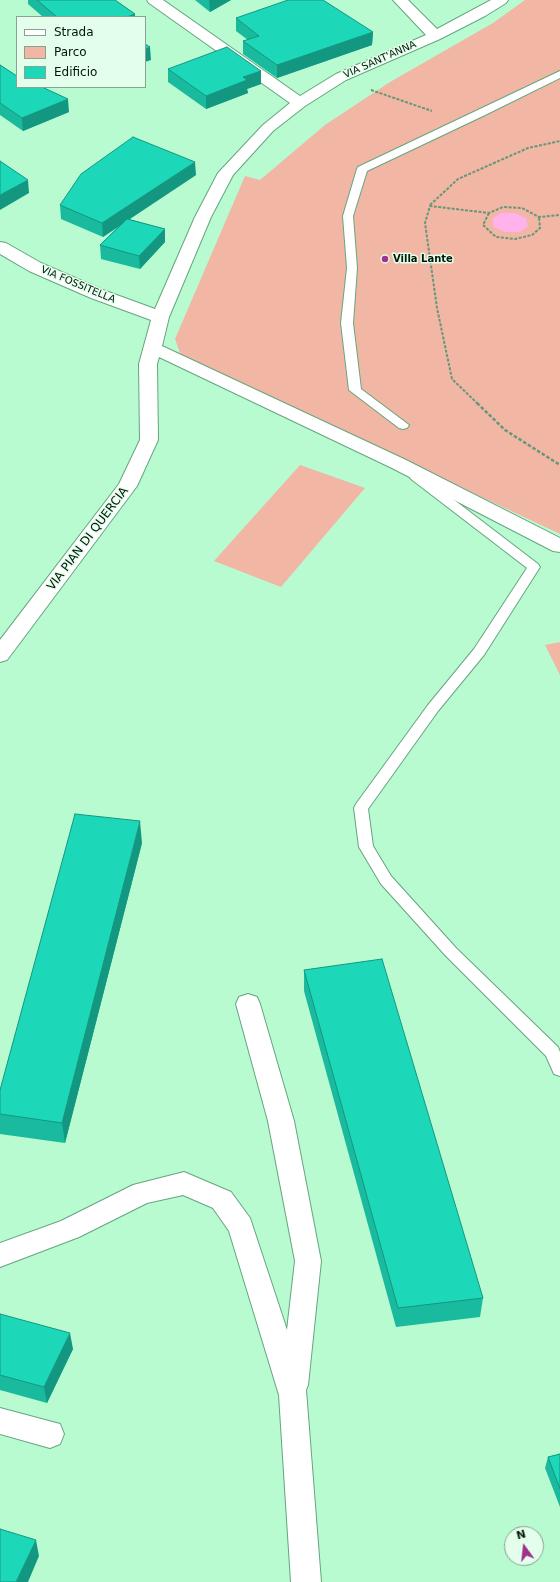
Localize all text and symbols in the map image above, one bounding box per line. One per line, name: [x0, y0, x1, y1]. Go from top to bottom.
legend: [16, 16, 146, 88]
text: Strada: [54, 25, 94, 39]
street label: VIA SANT'ANNA: [342, 39, 418, 81]
text: Parco: [54, 45, 87, 59]
text: Edificio: [54, 65, 97, 79]
place label: Villa Lante: [393, 253, 453, 265]
marker: Villa Lante: [380, 254, 390, 264]
street label: VIA FOSSITELLA: [39, 264, 117, 306]
street label: VIA PIAN DI QUERCIA: [44, 484, 132, 594]
north arrow: [504, 1526, 544, 1566]
text: N: [515, 1527, 527, 1542]

